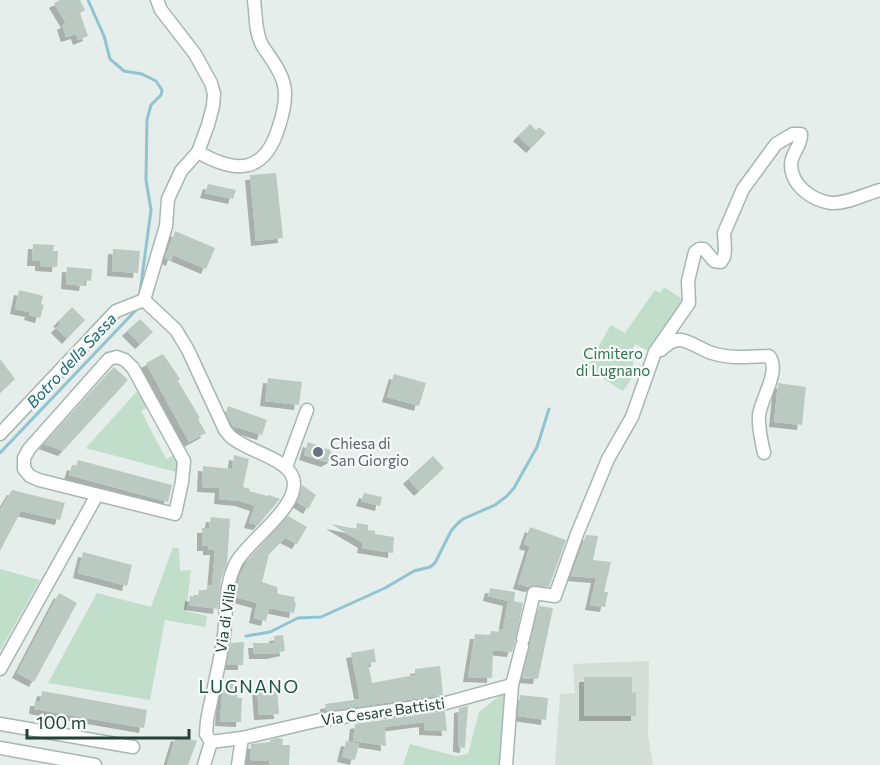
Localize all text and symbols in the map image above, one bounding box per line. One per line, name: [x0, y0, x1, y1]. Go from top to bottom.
water label: Botro della Sassa: [22, 309, 120, 411]
park label: Cimitero di Lugnano: [576, 344, 650, 379]
place label: Chiesa di San Giorgio: [330, 434, 409, 469]
marker: Chiesa di San Giorgio: [311, 445, 325, 459]
street label: Via di Villa: [211, 582, 239, 654]
district label: LUGNANO: [198, 675, 300, 697]
street label: Via Cesare Battisti: [320, 693, 446, 729]
scale bar: [27, 702, 189, 740]
text: 100 m: [36, 711, 86, 733]

